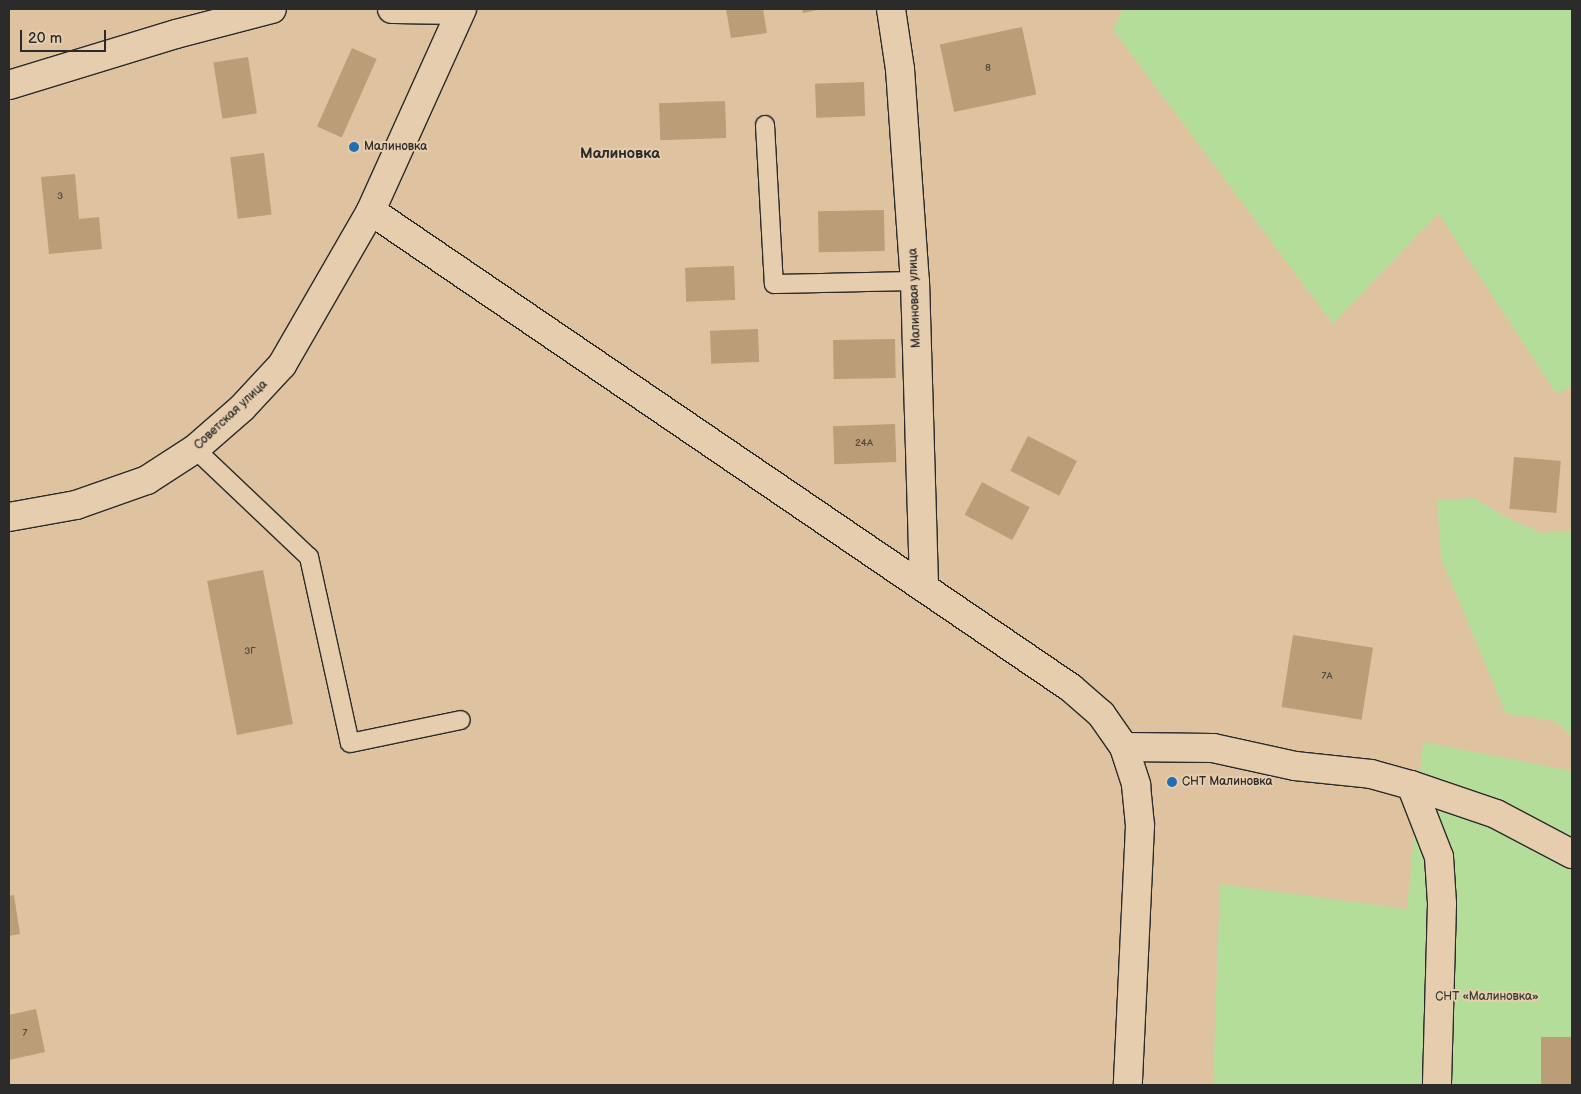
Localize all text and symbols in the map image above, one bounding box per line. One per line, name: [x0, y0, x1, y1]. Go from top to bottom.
scale bar: [22, 20, 109, 52]
text: 20 m: [28, 29, 62, 48]
house number: 8: [985, 63, 991, 75]
place label: Малиновка: [364, 140, 427, 154]
marker: Малиновка: [348, 141, 360, 153]
district label: Малиновка: [580, 145, 660, 163]
house number: 3: [57, 191, 63, 203]
street label: Малиновая улица: [906, 248, 924, 348]
street label: Советская улица: [191, 377, 271, 453]
house number: 24А: [855, 438, 873, 450]
house number: 3Г: [244, 646, 256, 658]
house number: 7А: [1322, 671, 1332, 683]
place label: СНТ Малиновка: [1182, 775, 1272, 789]
marker: СНТ Малиновка: [1166, 776, 1178, 788]
park label: СНТ «Малиновка»: [1435, 990, 1539, 1004]
house number: 7: [23, 1028, 27, 1040]

